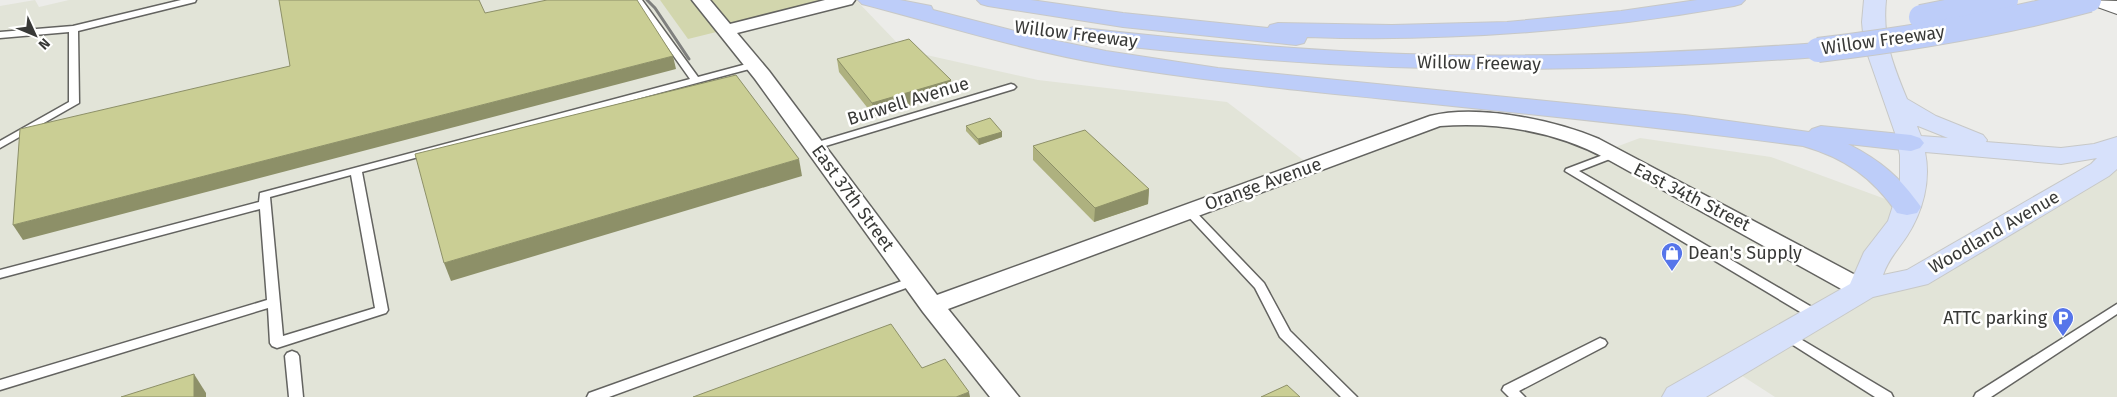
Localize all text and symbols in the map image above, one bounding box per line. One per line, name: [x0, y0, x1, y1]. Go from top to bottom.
north arrow: [10, 10, 60, 60]
street label: Willow Freeway: [1013, 16, 1139, 52]
street label: Willow Freeway: [1820, 20, 1946, 60]
text: N: [35, 34, 53, 53]
street label: Willow Freeway: [1417, 51, 1541, 75]
street label: Burwell Avenue: [844, 72, 972, 130]
street label: East 37th Street: [807, 140, 899, 256]
street label: Orange Avenue: [1202, 153, 1324, 215]
street label: East 34th Street: [1630, 158, 1754, 236]
street label: Woodland Avenue: [1925, 186, 2063, 278]
shop icon: Dean's Supply: [1660, 241, 1684, 272]
place label: Dean's Supply: [1688, 242, 1802, 264]
parking icon: ATTC parking: [2051, 306, 2075, 337]
place label: ATTC parking: [1943, 307, 2048, 329]

